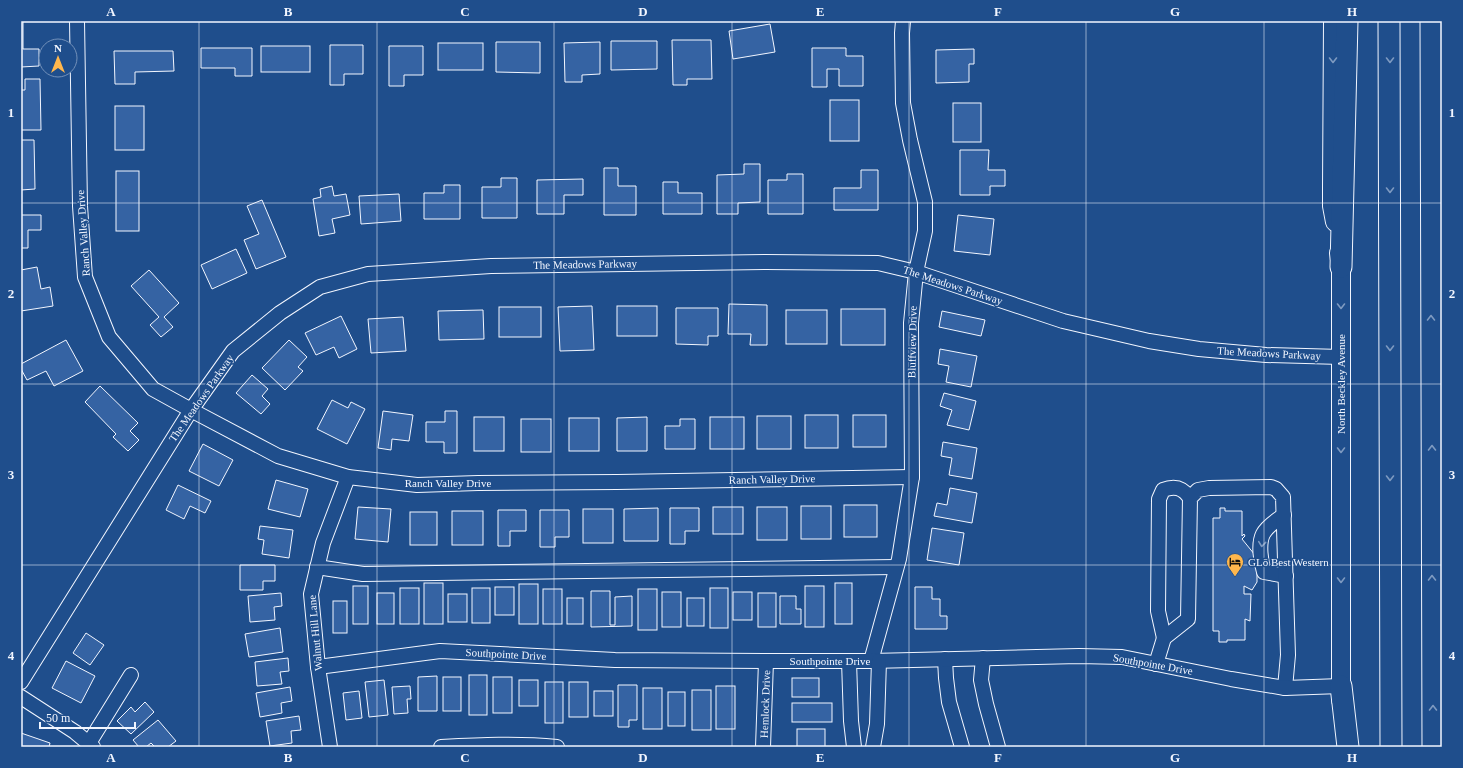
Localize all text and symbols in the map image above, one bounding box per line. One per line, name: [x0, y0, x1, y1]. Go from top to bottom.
text: A: [106, 4, 116, 19]
text: B: [284, 4, 293, 19]
text: C: [460, 4, 470, 19]
text: D: [638, 4, 648, 19]
text: E: [816, 4, 824, 19]
text: F: [994, 4, 1002, 19]
text: G: [1170, 4, 1180, 19]
text: H: [1347, 4, 1357, 19]
north arrow: [38, 38, 78, 78]
text: N: [54, 42, 62, 54]
one-way arrow: [1328, 57, 1337, 63]
one-way arrow: [1386, 57, 1394, 63]
text: 1: [8, 105, 14, 120]
text: 1: [1449, 105, 1455, 120]
one-way arrow: [1386, 187, 1394, 193]
street label: Ranch Valley Drive: [74, 189, 92, 277]
street label: The Meadows Parkway: [533, 257, 638, 271]
street label: The Meadows Parkway: [902, 263, 1005, 307]
text: 2: [8, 286, 14, 301]
text: 2: [1449, 286, 1455, 301]
one-way arrow: [1337, 303, 1345, 309]
street label: Bluffview Drive: [905, 306, 919, 378]
one-way arrow: [1427, 315, 1435, 321]
street label: North Beckley Avenue: [1335, 334, 1347, 434]
street label: The Meadows Parkway: [1217, 344, 1322, 362]
one-way arrow: [1386, 345, 1394, 351]
street label: The Meadows Parkway: [166, 352, 236, 444]
one-way arrow: [1428, 445, 1436, 451]
one-way arrow: [1337, 447, 1345, 453]
text: 3: [8, 467, 15, 482]
text: 3: [1449, 467, 1456, 482]
street label: Ranch Valley Drive: [729, 472, 815, 486]
one-way arrow: [1386, 475, 1394, 481]
street label: Ranch Valley Drive: [405, 477, 491, 489]
one-way arrow: [1257, 541, 1266, 548]
hotel icon: GLō Best Western: [1225, 552, 1245, 577]
place label: GLō Best Western: [1248, 556, 1329, 568]
one-way arrow: [1428, 575, 1436, 581]
one-way arrow: [1337, 577, 1345, 583]
street label: Walnut Hill Lane: [306, 594, 324, 671]
street label: Southpointe Drive: [465, 646, 547, 662]
text: 4: [8, 648, 15, 663]
text: 4: [1449, 648, 1456, 663]
street label: Southpointe Drive: [1112, 651, 1194, 677]
street label: Southpointe Drive: [790, 655, 871, 667]
street label: Hemlock Drive: [758, 670, 772, 738]
scale bar: [40, 704, 135, 730]
one-way arrow: [1429, 705, 1437, 711]
text: 50 m: [46, 711, 71, 725]
text: A: [106, 750, 116, 765]
text: B: [284, 750, 293, 765]
text: C: [460, 750, 470, 765]
text: D: [638, 750, 648, 765]
text: E: [816, 750, 824, 765]
text: F: [994, 750, 1002, 765]
text: G: [1170, 750, 1180, 765]
text: H: [1347, 750, 1357, 765]

